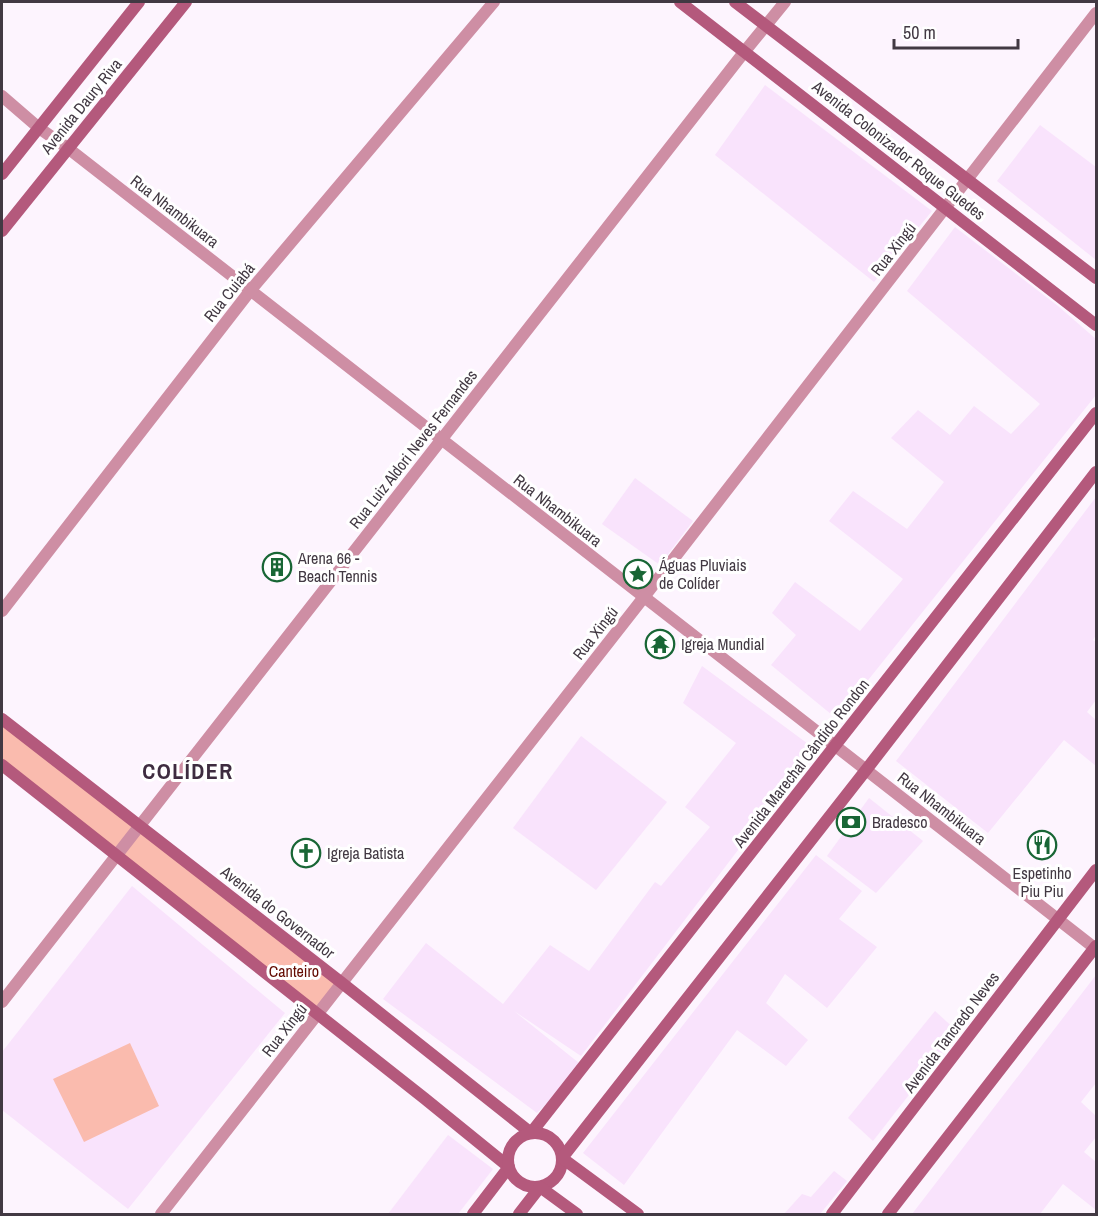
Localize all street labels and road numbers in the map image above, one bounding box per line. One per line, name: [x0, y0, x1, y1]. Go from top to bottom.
street label: Avenida Daury Riva: [35, 53, 127, 159]
street label: Avenida Colonizador Roque Guedes: [807, 75, 990, 225]
street label: Rua Nhambikuara: [126, 170, 224, 253]
street label: Rua Xingú: [865, 218, 921, 280]
street label: Rua Cuiabá: [198, 257, 260, 326]
street label: Rua Luiz Aldori Neves Fernandes: [344, 365, 482, 533]
street label: Rua Nhambikuara: [509, 469, 607, 552]
street label: Rua Xingú: [567, 602, 623, 664]
street label: Avenida Marechal Cândido Rondon: [728, 674, 874, 853]
street label: Rua Nhambikuara: [893, 767, 991, 850]
street label: Avenida do Governador: [216, 860, 340, 964]
street label: Avenida Tancredo Neves: [898, 967, 1004, 1098]
street label: Rua Xingú: [256, 999, 312, 1061]

